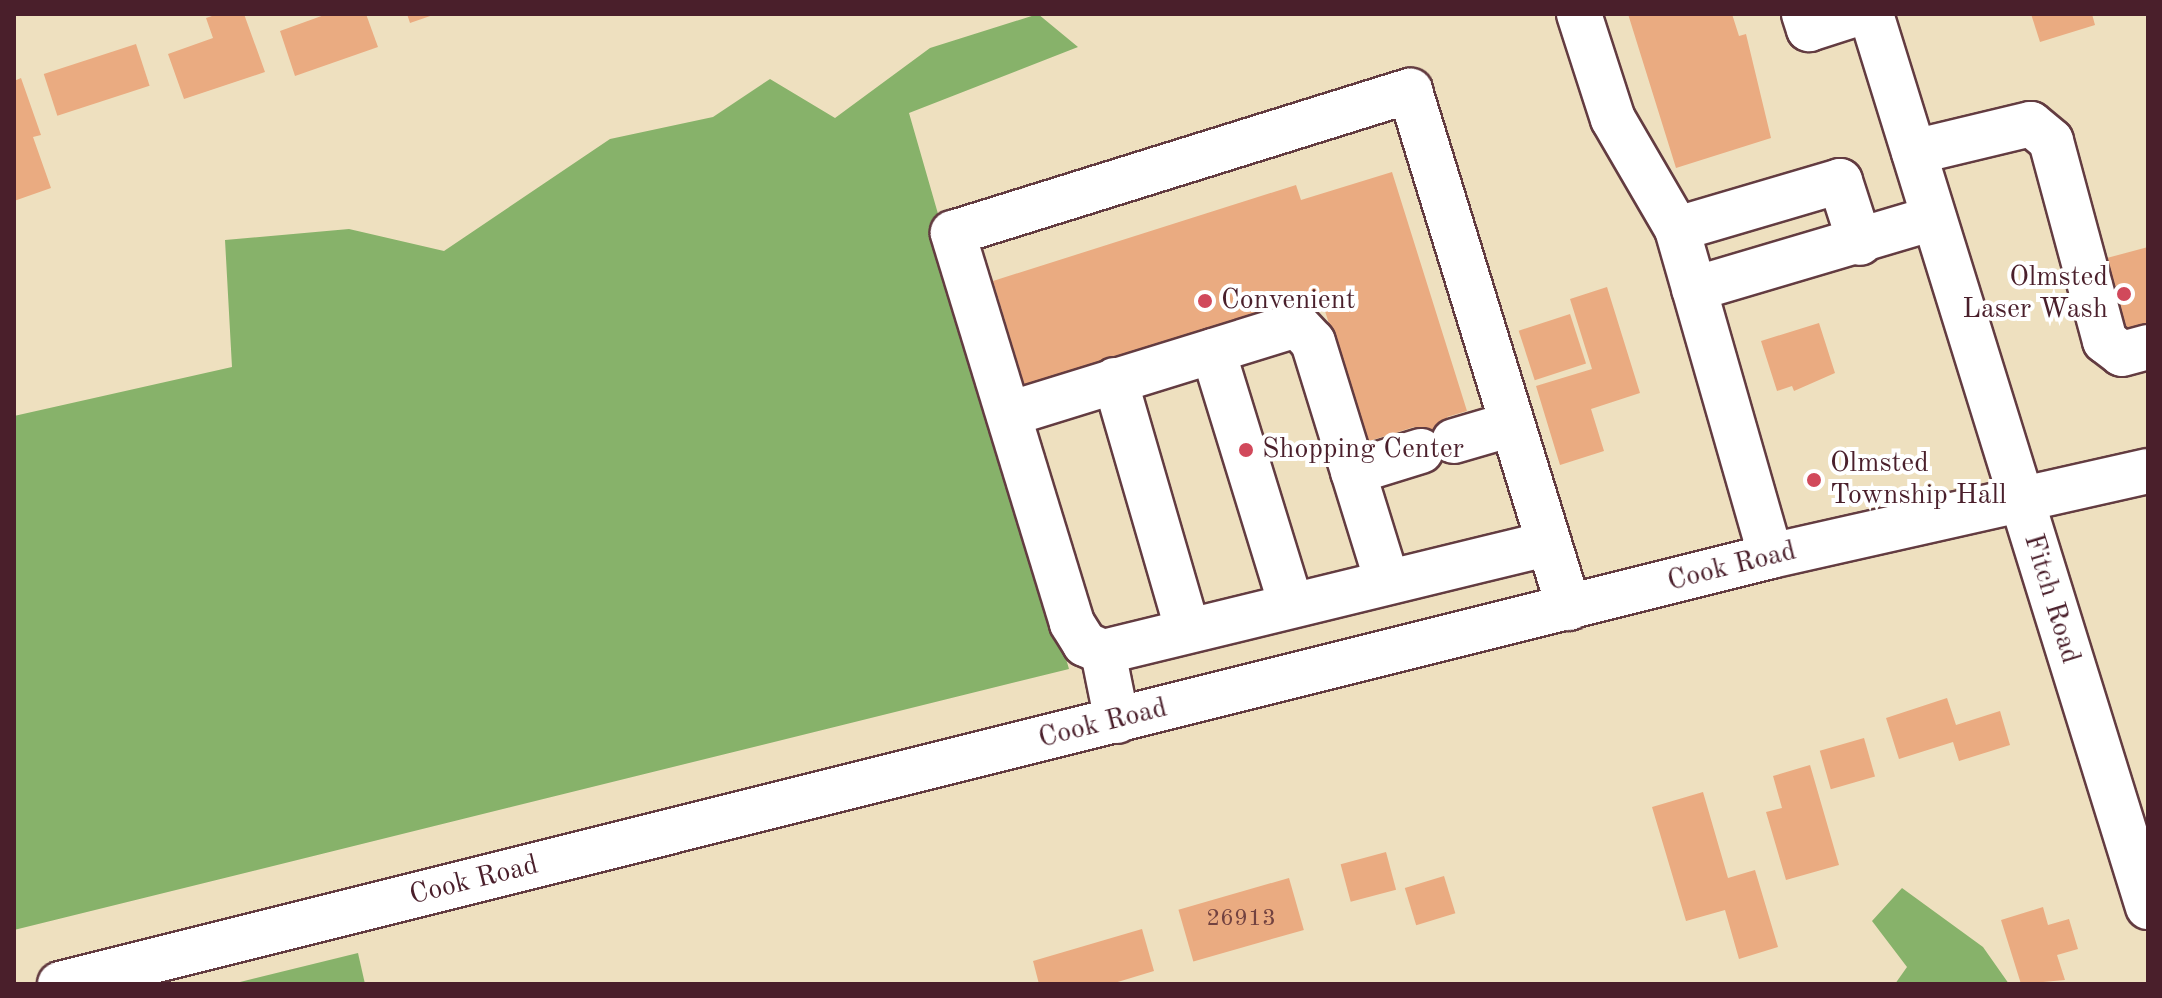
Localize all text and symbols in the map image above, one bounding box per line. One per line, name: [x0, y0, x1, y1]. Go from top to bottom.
place label: Olmsted Laser Wash: [1962, 261, 2108, 327]
place label: Convenient: [1221, 284, 1356, 318]
marker: Olmsted Laser Wash: [2115, 285, 2133, 303]
marker: Convenient: [1196, 292, 1214, 310]
place label: Shopping Center: [1262, 433, 1464, 467]
marker: Shopping Center: [1237, 441, 1255, 459]
place label: Olmsted Township Hall: [1830, 447, 2007, 513]
marker: Olmsted Township Hall: [1805, 471, 1823, 489]
street label: Fitch Road: [2015, 530, 2087, 668]
street label: Cook Road: [1664, 535, 1800, 599]
street label: Cook Road: [1035, 692, 1171, 756]
street label: Cook Road: [406, 849, 542, 913]
house number: 26913: [1206, 906, 1276, 934]

